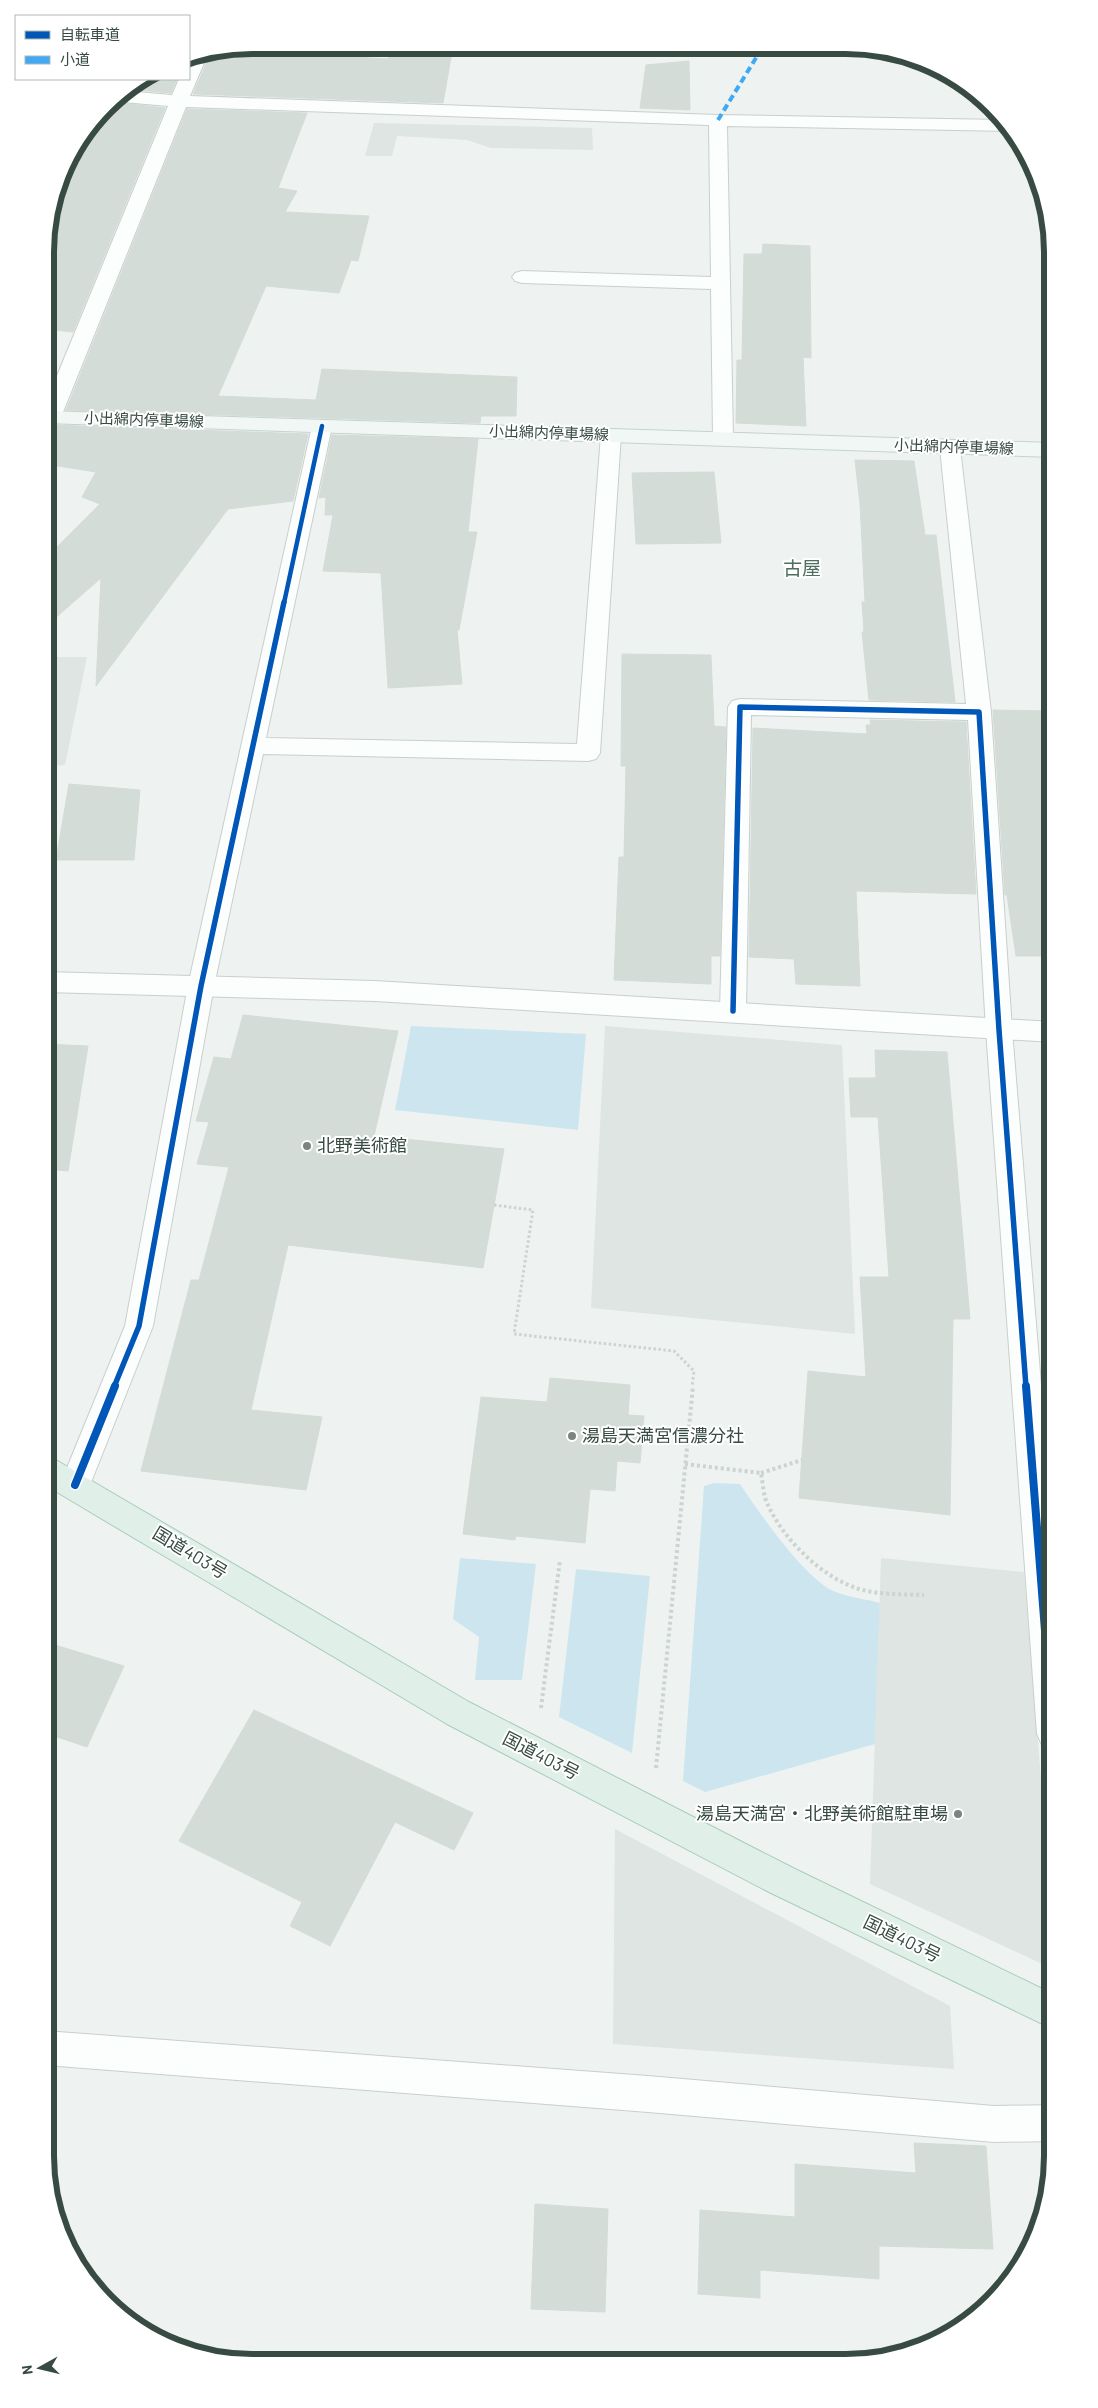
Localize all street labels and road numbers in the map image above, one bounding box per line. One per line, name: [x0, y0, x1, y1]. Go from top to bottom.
street label: 小出綿内停車場線: [84, 408, 204, 430]
street label: 小出綿内停車場線: [489, 421, 609, 443]
street label: 小出綿内停車場線: [894, 435, 1014, 457]
street label: 国道403号: [149, 1521, 232, 1583]
street label: 国道403号: [499, 1726, 584, 1784]
street label: 国道403号: [860, 1910, 945, 1966]

